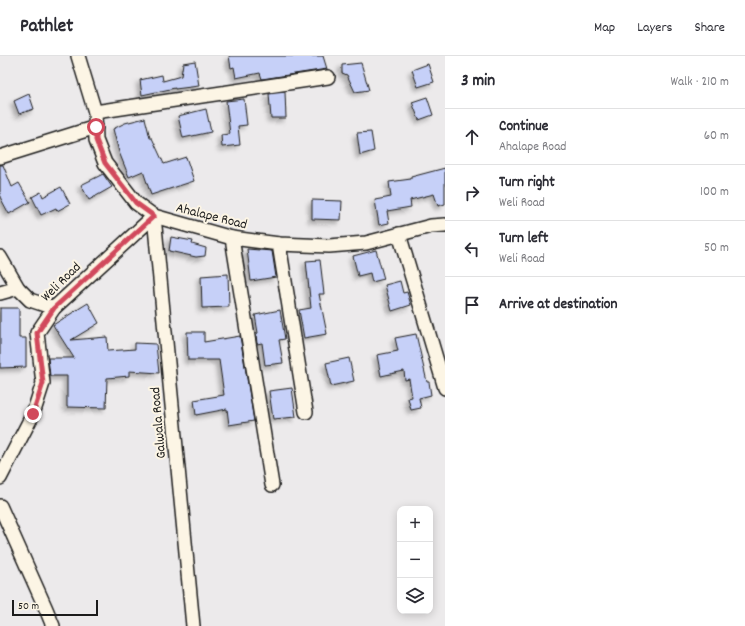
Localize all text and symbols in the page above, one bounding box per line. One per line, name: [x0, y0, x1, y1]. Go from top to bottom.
text: Pathlet: [20, 14, 73, 41]
text: Map: [594, 18, 615, 38]
text: Layers: [637, 18, 672, 38]
text: Share: [694, 18, 725, 38]
text: 3 min: [461, 70, 495, 94]
text: Walk · 210 m: [671, 73, 729, 92]
text: Continue: [499, 116, 548, 138]
route start: [87, 118, 105, 136]
icon: ahead: [461, 126, 483, 148]
text: 60 m: [704, 127, 729, 146]
text: Ahalape Road: [499, 138, 566, 157]
text: Turn right: [499, 172, 555, 194]
icon: right: [461, 182, 483, 204]
text: 100 m: [700, 183, 729, 202]
text: Weli Road: [499, 194, 545, 213]
street label: Ahalape Road: [174, 198, 249, 235]
text: Turn left: [499, 228, 548, 250]
icon: left: [461, 238, 483, 260]
text: 50 m: [704, 239, 729, 258]
text: Weli Road: [499, 250, 545, 269]
street label: Weli Road: [37, 258, 86, 307]
icon: arrive: [461, 294, 483, 316]
text: Arrive at destination: [499, 294, 617, 316]
street label: Galwala Road: [146, 386, 172, 459]
route end: [24, 405, 42, 423]
map controls: [397, 506, 433, 614]
button: +: [397, 506, 433, 542]
button: −: [397, 542, 433, 578]
button: layers: [397, 578, 433, 614]
scale bar: [12, 598, 98, 617]
text: 50 m: [18, 599, 39, 615]

